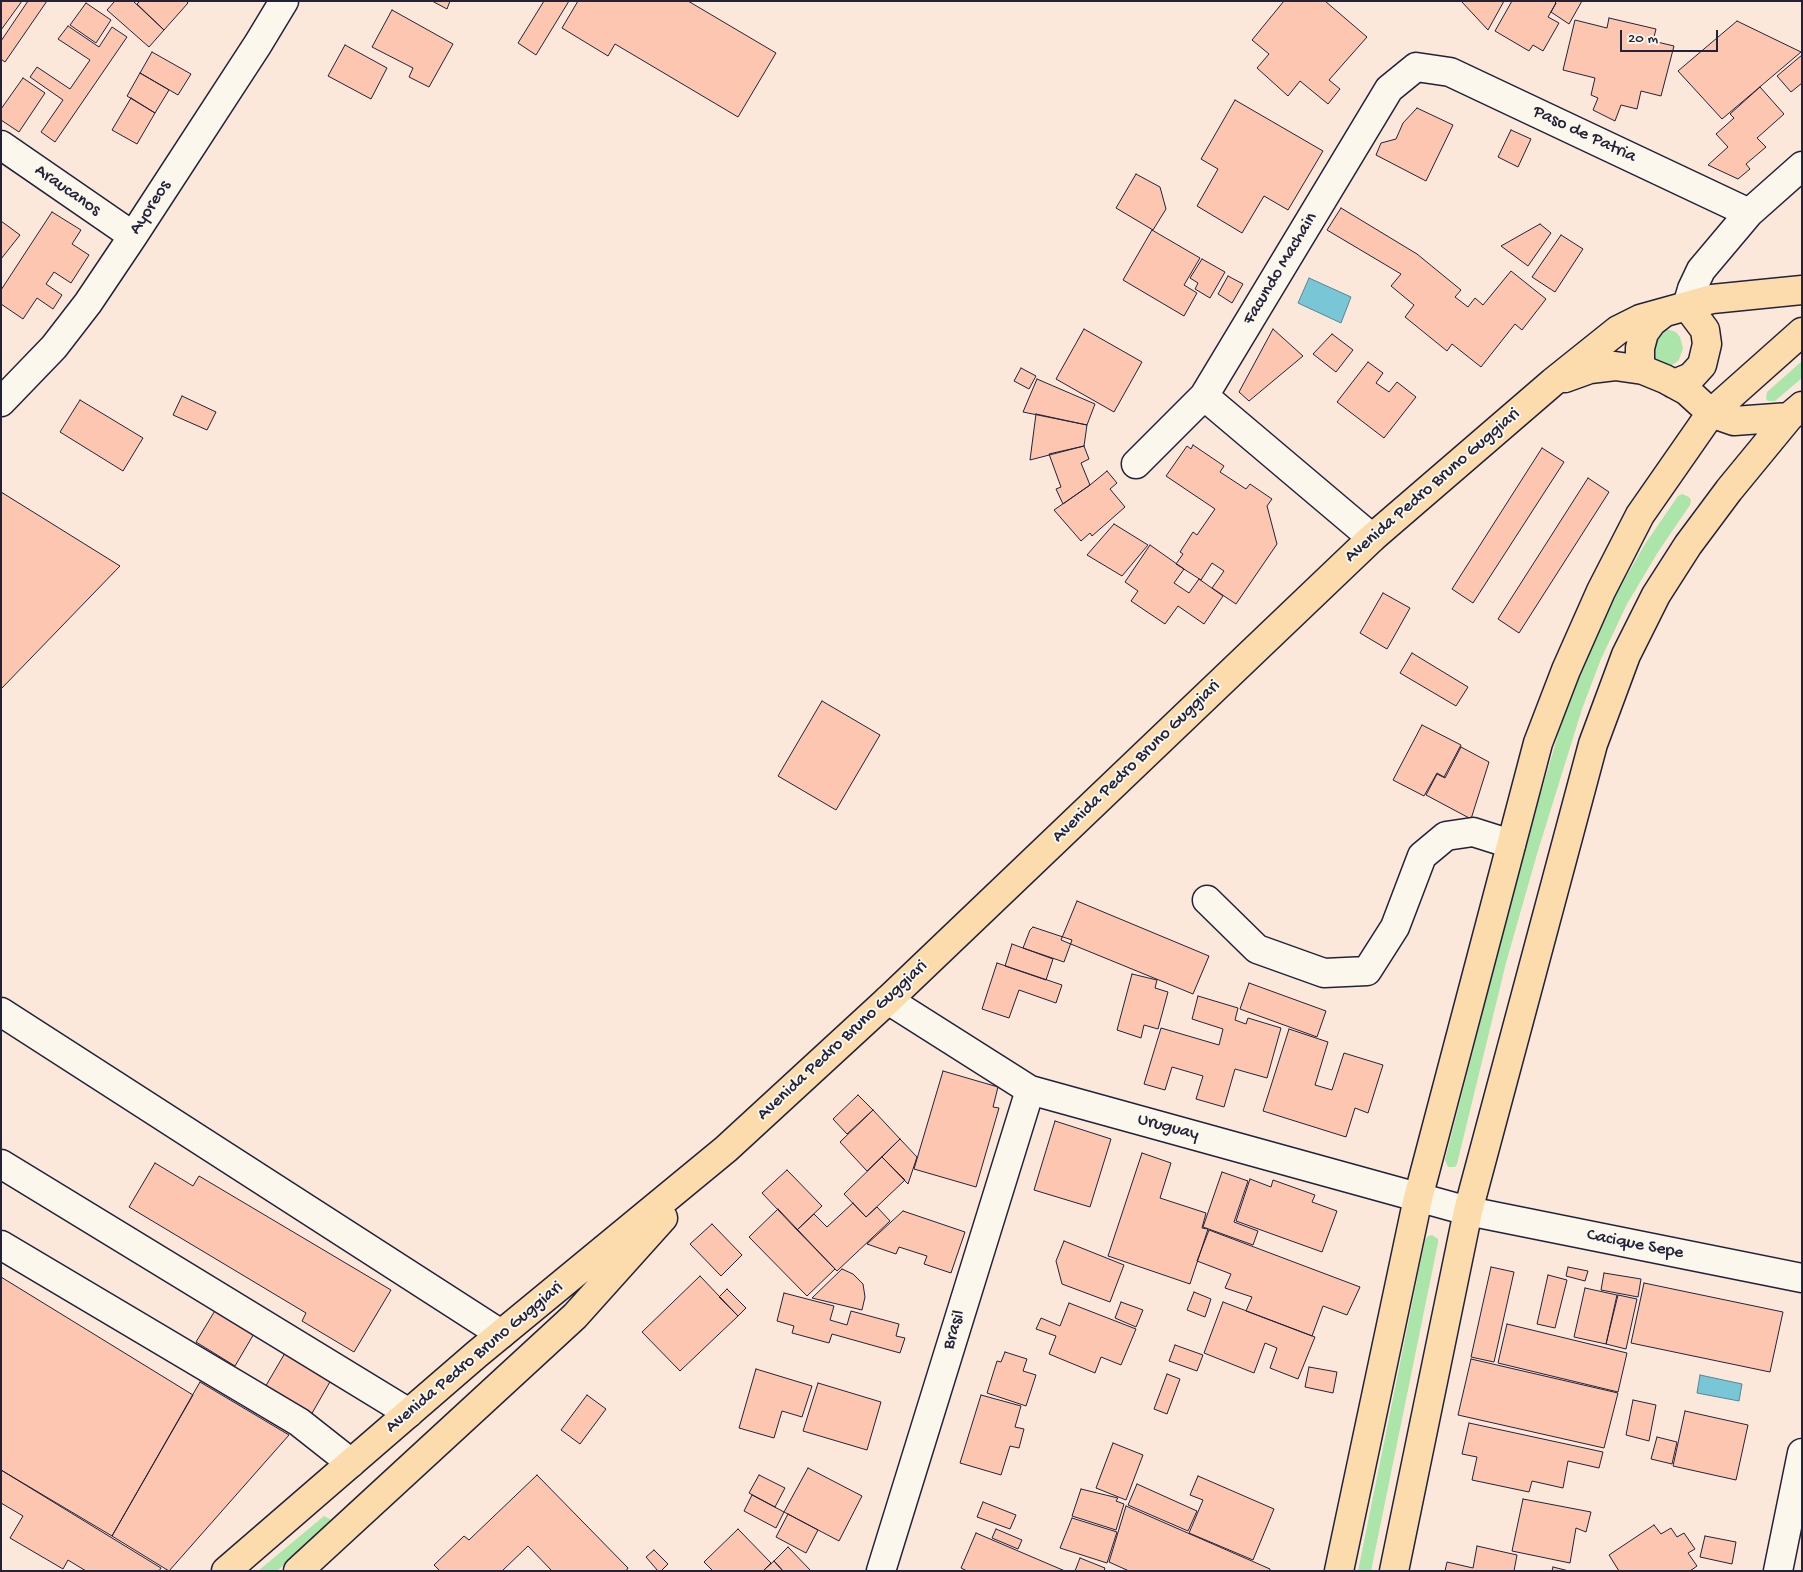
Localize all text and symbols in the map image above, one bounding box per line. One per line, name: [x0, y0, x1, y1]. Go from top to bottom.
scale bar: [1623, 20, 1720, 52]
text: 20 m: [1628, 30, 1658, 48]
street label: Paso de Patria: [1529, 102, 1639, 168]
street label: Araucanos: [30, 160, 104, 222]
street label: Ayoreos: [125, 177, 177, 239]
street label: Facundo Machain: [1239, 209, 1323, 329]
street label: Avenida Pedro Bruno Guggiari: [1341, 404, 1525, 568]
street label: Avenida Pedro Bruno Guggiari: [1048, 676, 1226, 848]
street label: Avenida Pedro Bruno Guggiari: [753, 956, 933, 1126]
street label: Uruguay: [1135, 1109, 1201, 1147]
street label: Cacique Sepe: [1585, 1225, 1685, 1265]
street label: Avenida Pedro Bruno Guggiari: [382, 1277, 568, 1439]
street label: Brasil: [939, 1308, 971, 1352]

